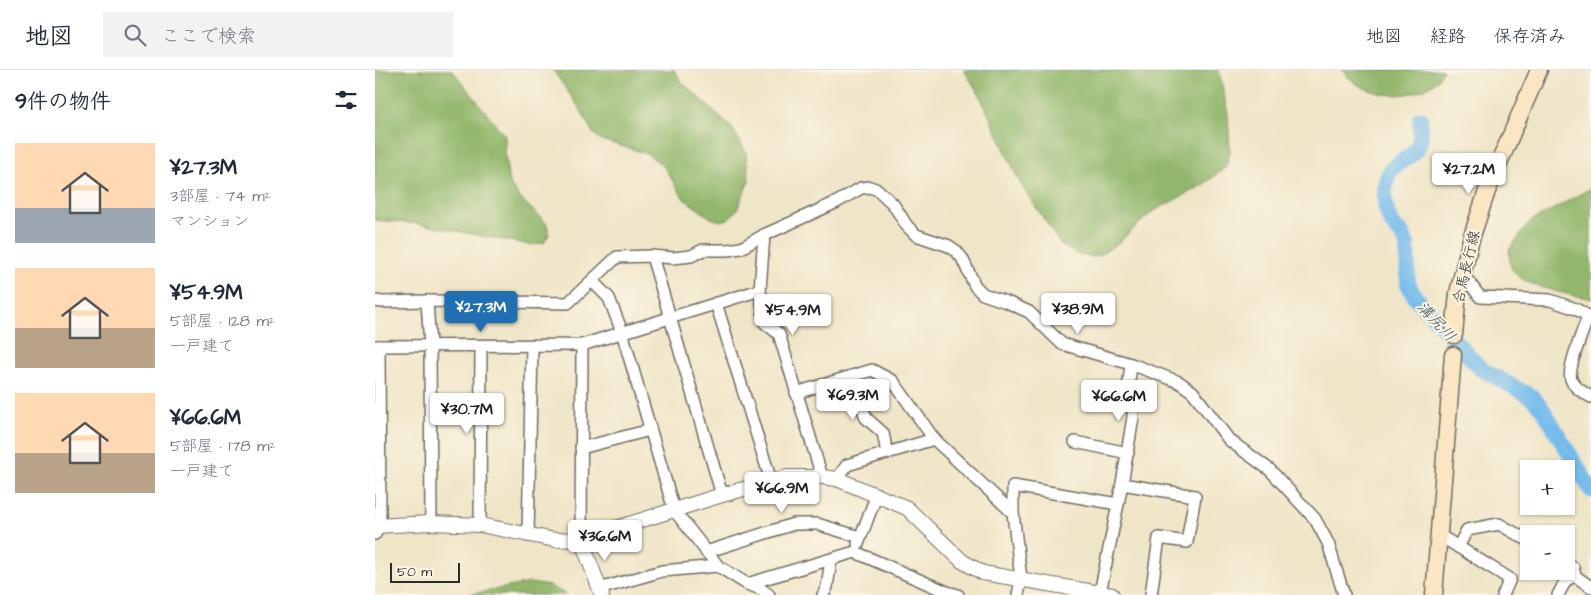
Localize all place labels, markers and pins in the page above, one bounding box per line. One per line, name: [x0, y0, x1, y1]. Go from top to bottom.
pin: ¥27.2M: [1428, 152, 1510, 195]
pin: ¥27.3M: [440, 290, 522, 333]
pin: ¥38.9M: [1037, 292, 1119, 335]
pin: ¥54.9M: [752, 294, 834, 336]
pin: ¥69.3M: [812, 378, 894, 421]
pin: ¥66.6M: [1078, 380, 1160, 422]
pin: ¥30.7M: [426, 392, 508, 435]
pin: ¥66.9M: [741, 472, 823, 514]
pin: ¥36.6M: [564, 520, 646, 562]

